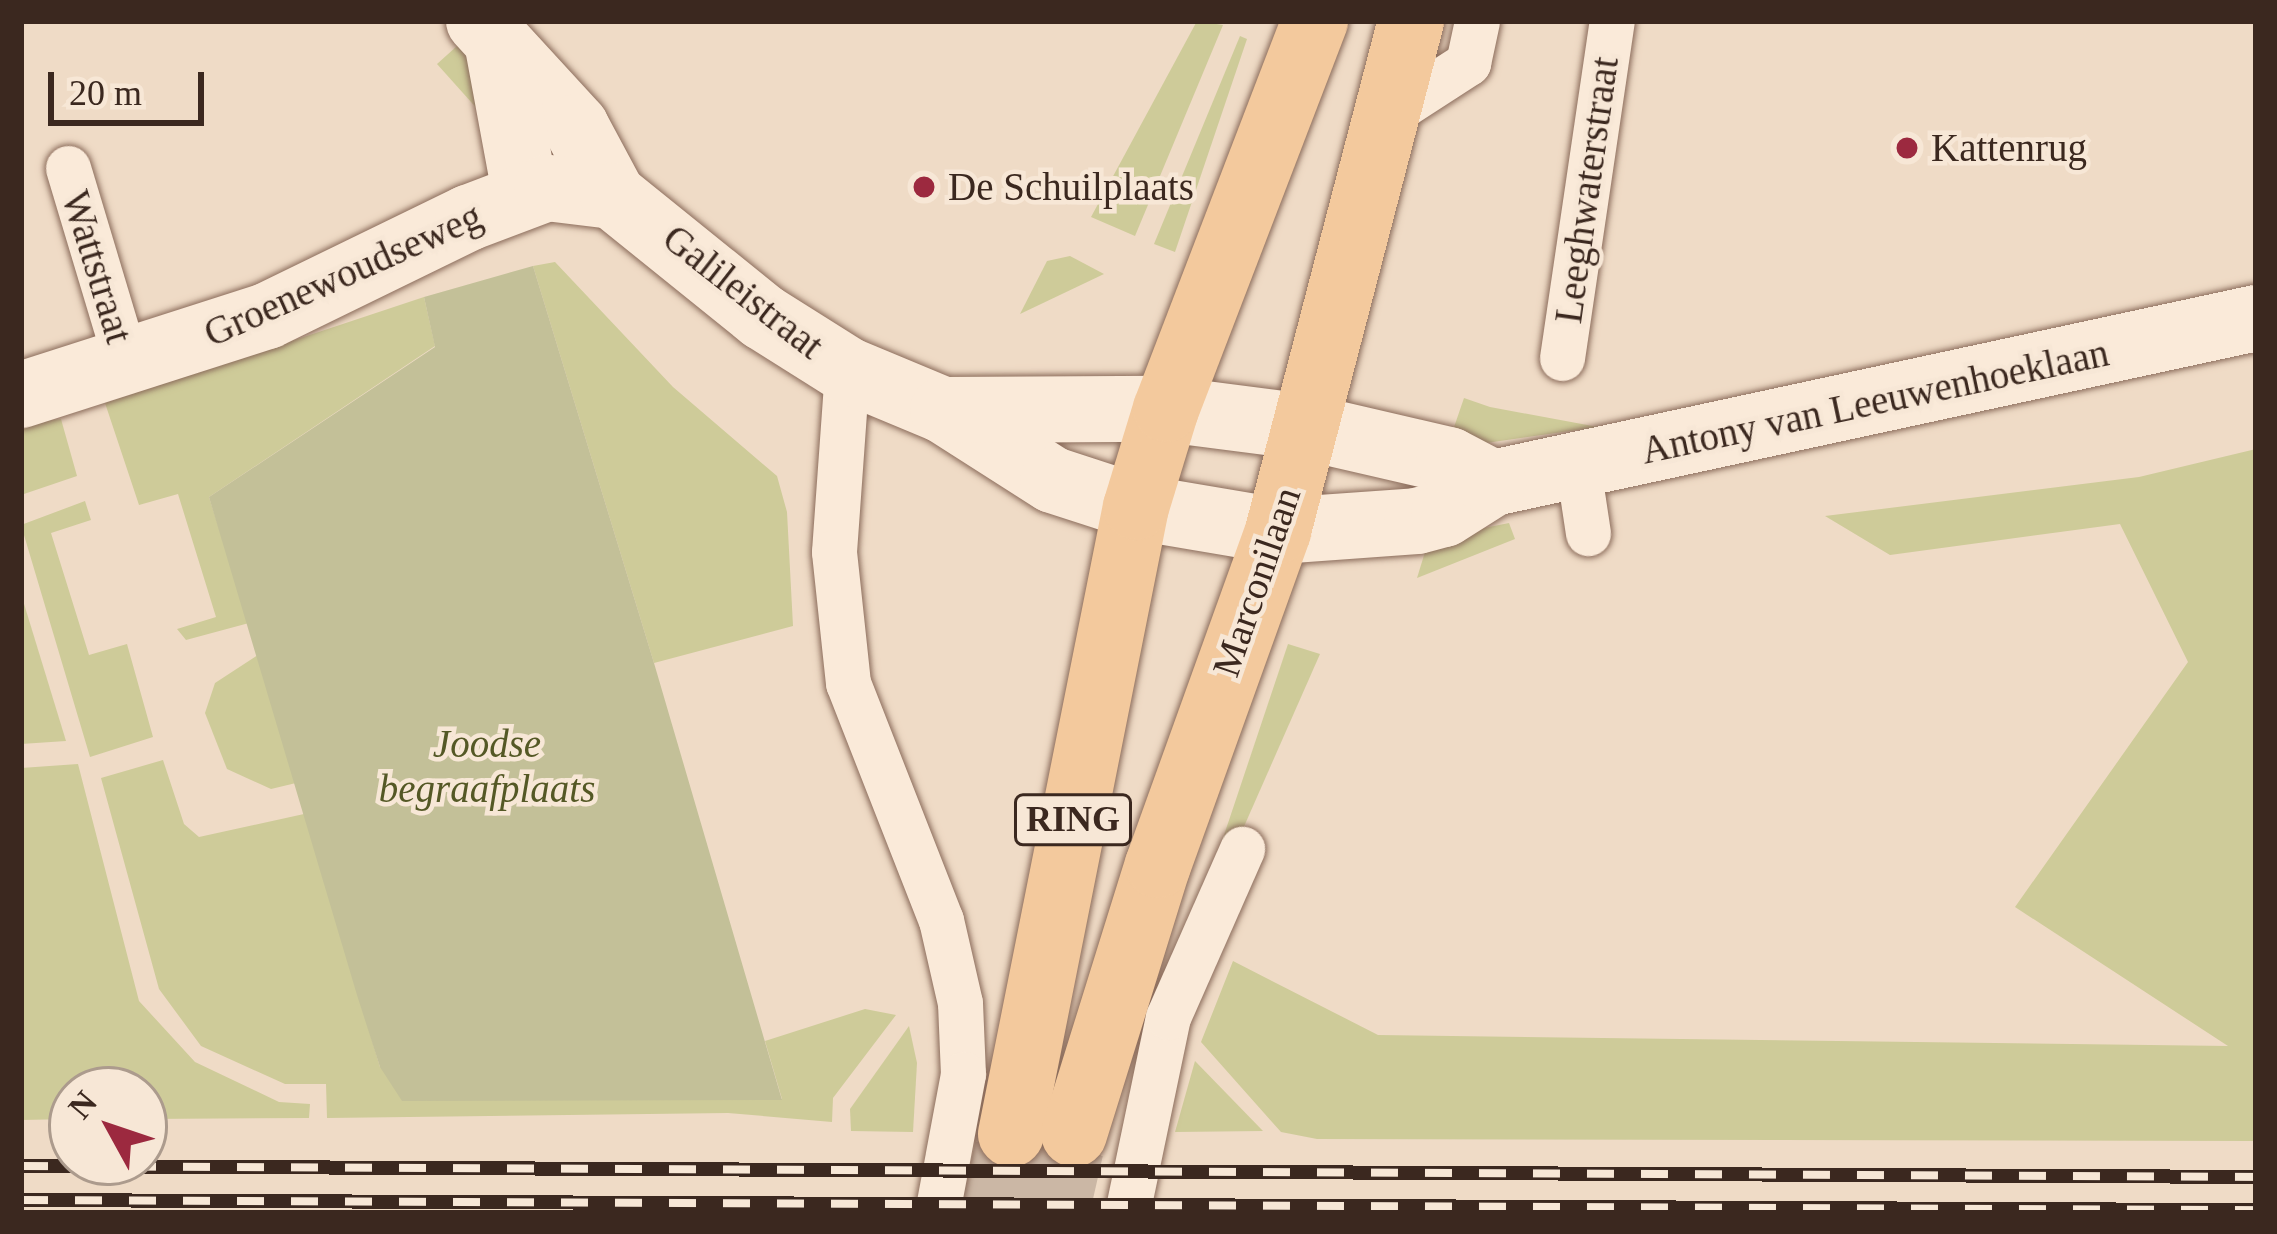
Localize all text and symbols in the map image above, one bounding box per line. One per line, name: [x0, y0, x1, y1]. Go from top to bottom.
scale bar: [54, 48, 210, 122]
street label: Leeghwaterstraat: [1545, 54, 1629, 326]
text: 20 m: [69, 73, 142, 113]
place label: Kattenrug: [1931, 125, 2087, 171]
marker: Kattenrug: [1894, 135, 1920, 161]
place label: De Schuilplaats: [948, 164, 1194, 210]
marker: De Schuilplaats: [911, 174, 937, 200]
street label: Wattstraat: [52, 185, 142, 349]
street label: Groenewoudseweg: [197, 193, 489, 357]
street label: Galileistraat: [654, 215, 832, 369]
street label: Antony van Leeuwenhoeklaan: [1637, 330, 2113, 474]
street label: Marconilaan: [1203, 481, 1311, 683]
park label: Joodse begraafplaats: [379, 722, 595, 813]
road number: RING: [1013, 790, 1133, 850]
north arrow: [48, 1066, 168, 1186]
text: N: [61, 1084, 104, 1125]

